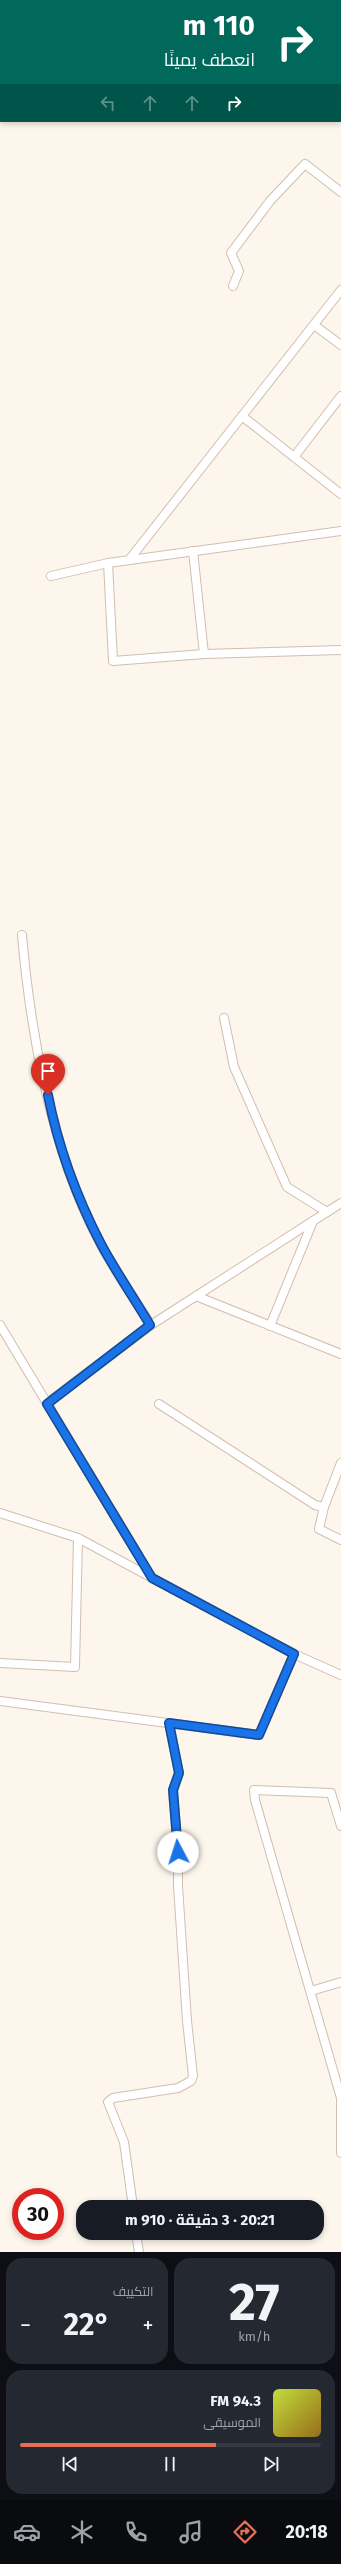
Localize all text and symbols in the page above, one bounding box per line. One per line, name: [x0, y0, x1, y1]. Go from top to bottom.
text: 110 m: [183, 9, 255, 42]
icon: right: [269, 16, 321, 68]
text: انعطف يمينًا: [164, 49, 255, 71]
icon: left: [97, 92, 119, 114]
icon: ahead: [139, 92, 161, 114]
icon: ahead: [181, 92, 203, 114]
icon: right: [223, 92, 245, 114]
pin: [31, 1054, 65, 1095]
icon: arrive: [37, 1060, 59, 1082]
position arrow: [157, 1831, 199, 1873]
speed limit sign: 30: [12, 2188, 64, 2240]
text: 20:21 · 3 دقيقة · 910 m: [125, 2211, 275, 2229]
text: 27: [229, 2271, 280, 2334]
text: التكييف: [113, 2284, 154, 2299]
text: 22°: [63, 2307, 110, 2343]
text: −: [20, 2312, 31, 2339]
text: +: [143, 2312, 154, 2339]
text: km/h: [238, 2329, 270, 2344]
text: 94.3 FM: [210, 2392, 261, 2410]
text: الموسيقى: [203, 2415, 261, 2430]
icon: previous: [59, 2453, 81, 2475]
icon: pause: [159, 2453, 181, 2475]
icon: next: [260, 2453, 282, 2475]
icon: car: [13, 2518, 41, 2546]
icon: climate: [68, 2518, 96, 2546]
icon: phone: [122, 2518, 150, 2546]
icon: music: [177, 2518, 205, 2546]
icon: directions: [231, 2518, 259, 2546]
text: 20:18: [285, 2521, 328, 2543]

